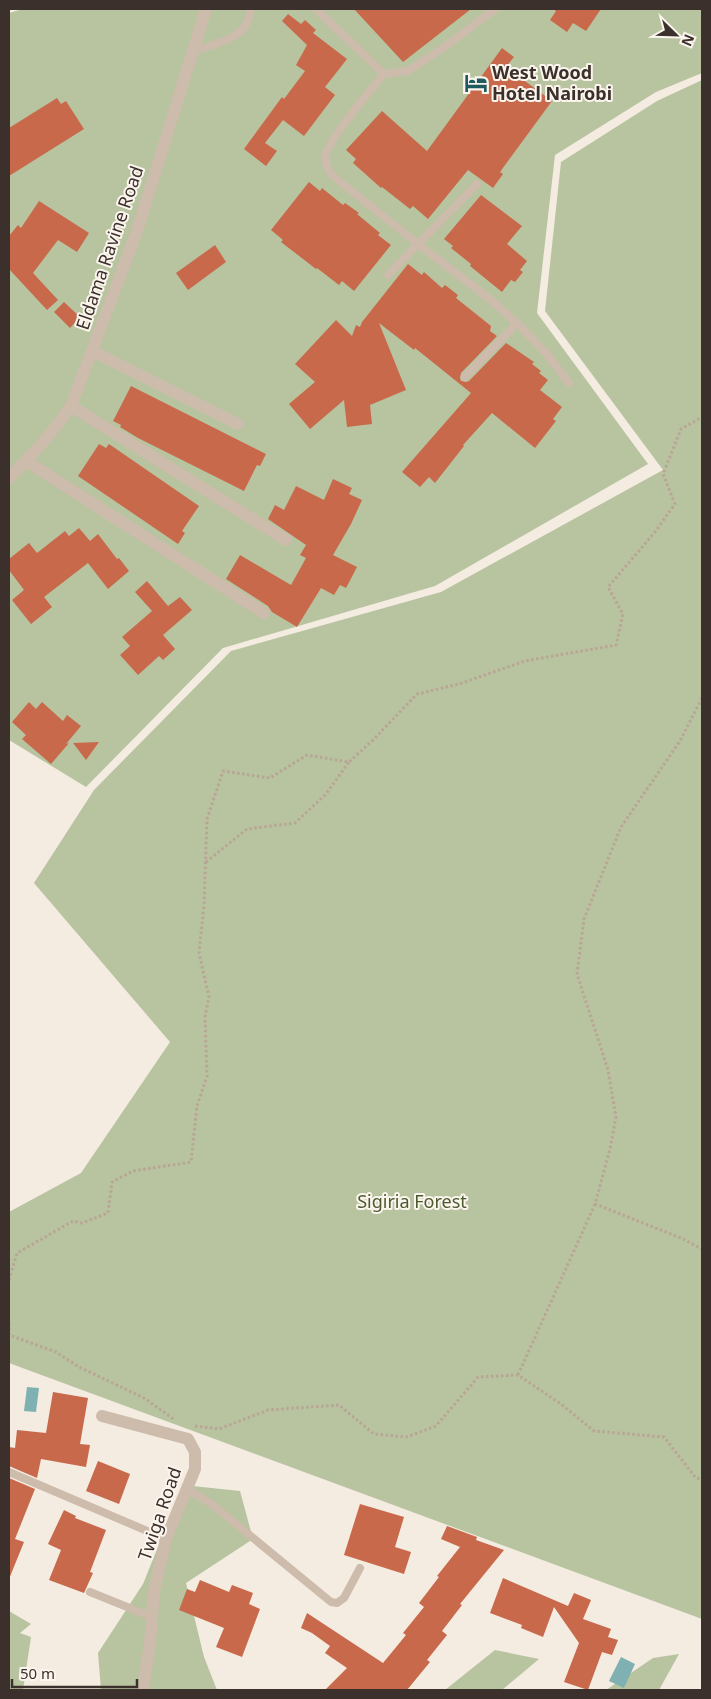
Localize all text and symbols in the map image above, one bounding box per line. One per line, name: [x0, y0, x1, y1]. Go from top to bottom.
north arrow: [651, 10, 701, 60]
text: N: [677, 31, 699, 49]
place label: West Wood Hotel Nairobi: [492, 60, 612, 105]
hotel icon: West Wood Hotel Nairobi: [463, 70, 489, 96]
street label: Eldama Ravine Road: [70, 163, 148, 333]
park label: Sigiria Forest: [357, 1189, 467, 1213]
street label: Twiga Road: [132, 1464, 186, 1564]
scale bar: [12, 1656, 138, 1688]
text: 50 m: [20, 1663, 55, 1683]

